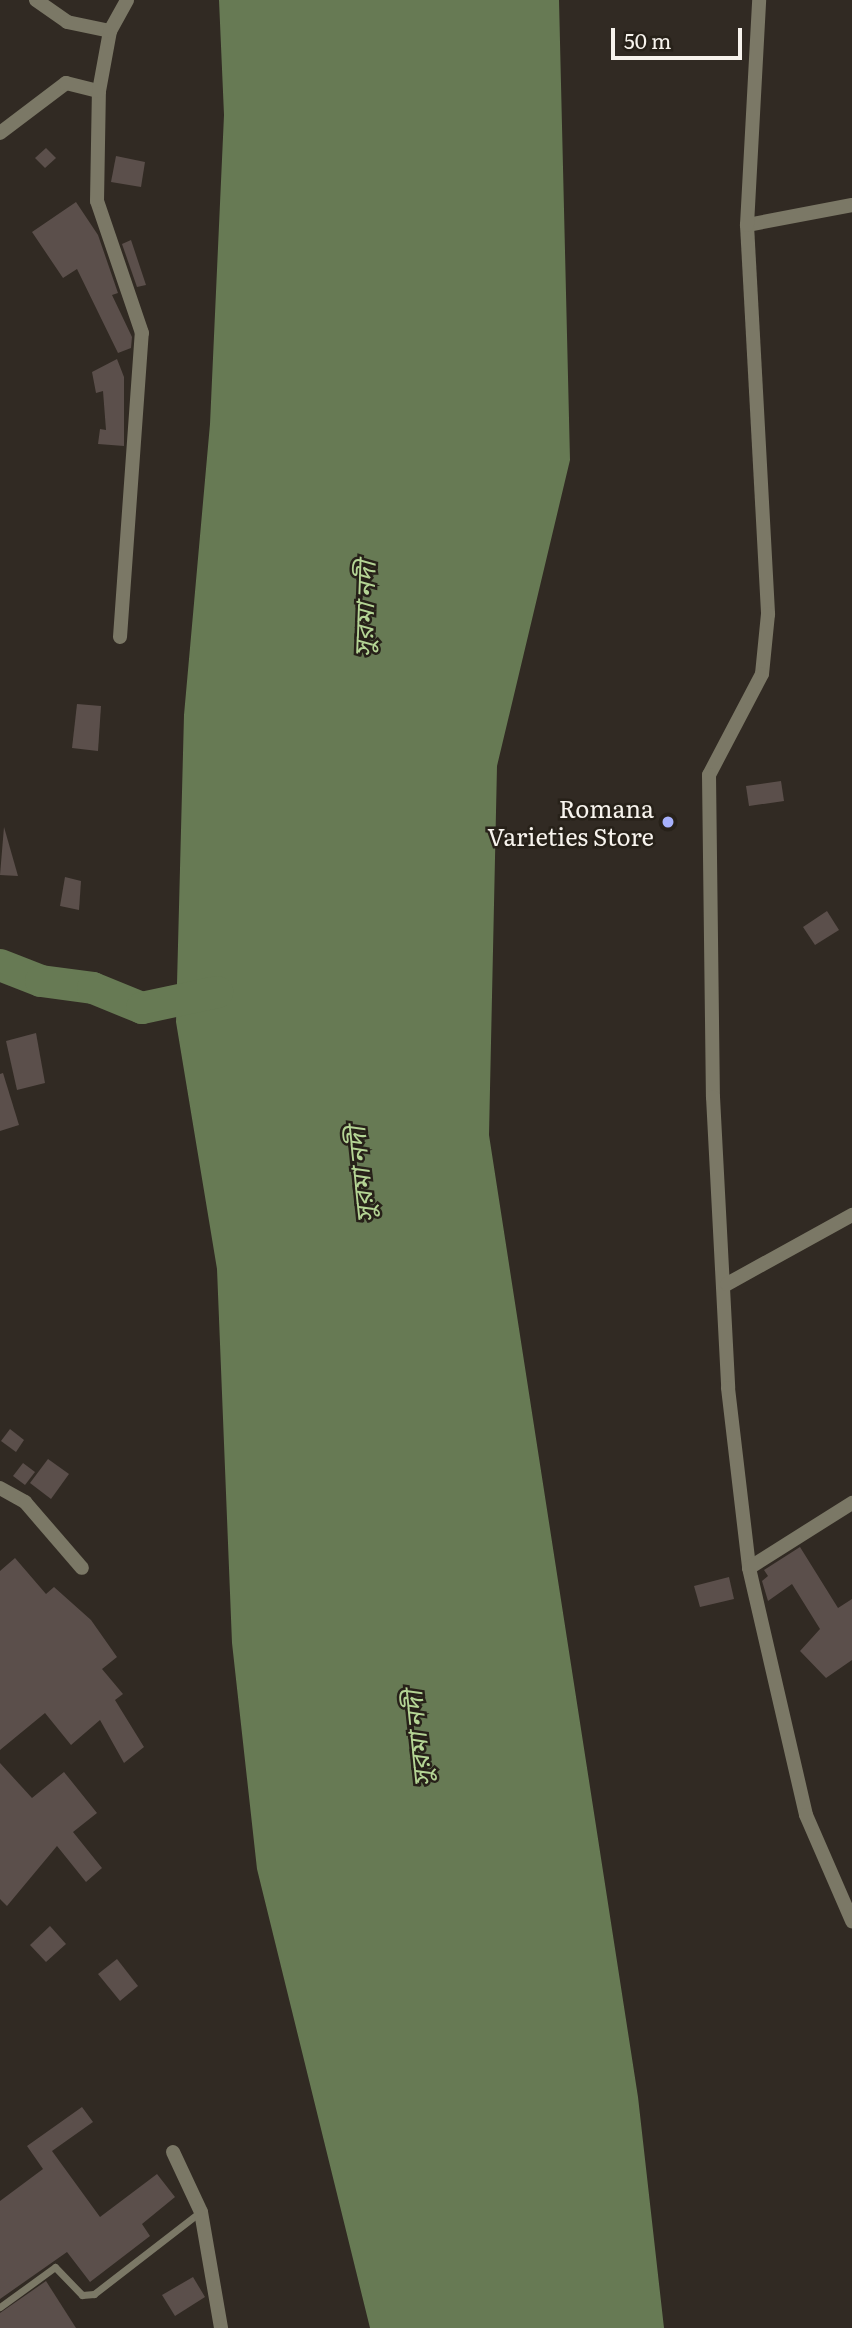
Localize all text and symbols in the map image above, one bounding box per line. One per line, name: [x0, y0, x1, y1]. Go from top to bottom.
scale bar: [614, 14, 745, 58]
text: 50 m: [624, 24, 671, 55]
water label: সুরমা নদী: [346, 560, 380, 658]
place label: Romana Varieties Store: [487, 794, 654, 850]
marker: Romana Varieties Store: [660, 814, 676, 830]
water label: সুরমা নদী: [338, 1125, 380, 1225]
water label: সুরমা নদী: [395, 1689, 437, 1789]

